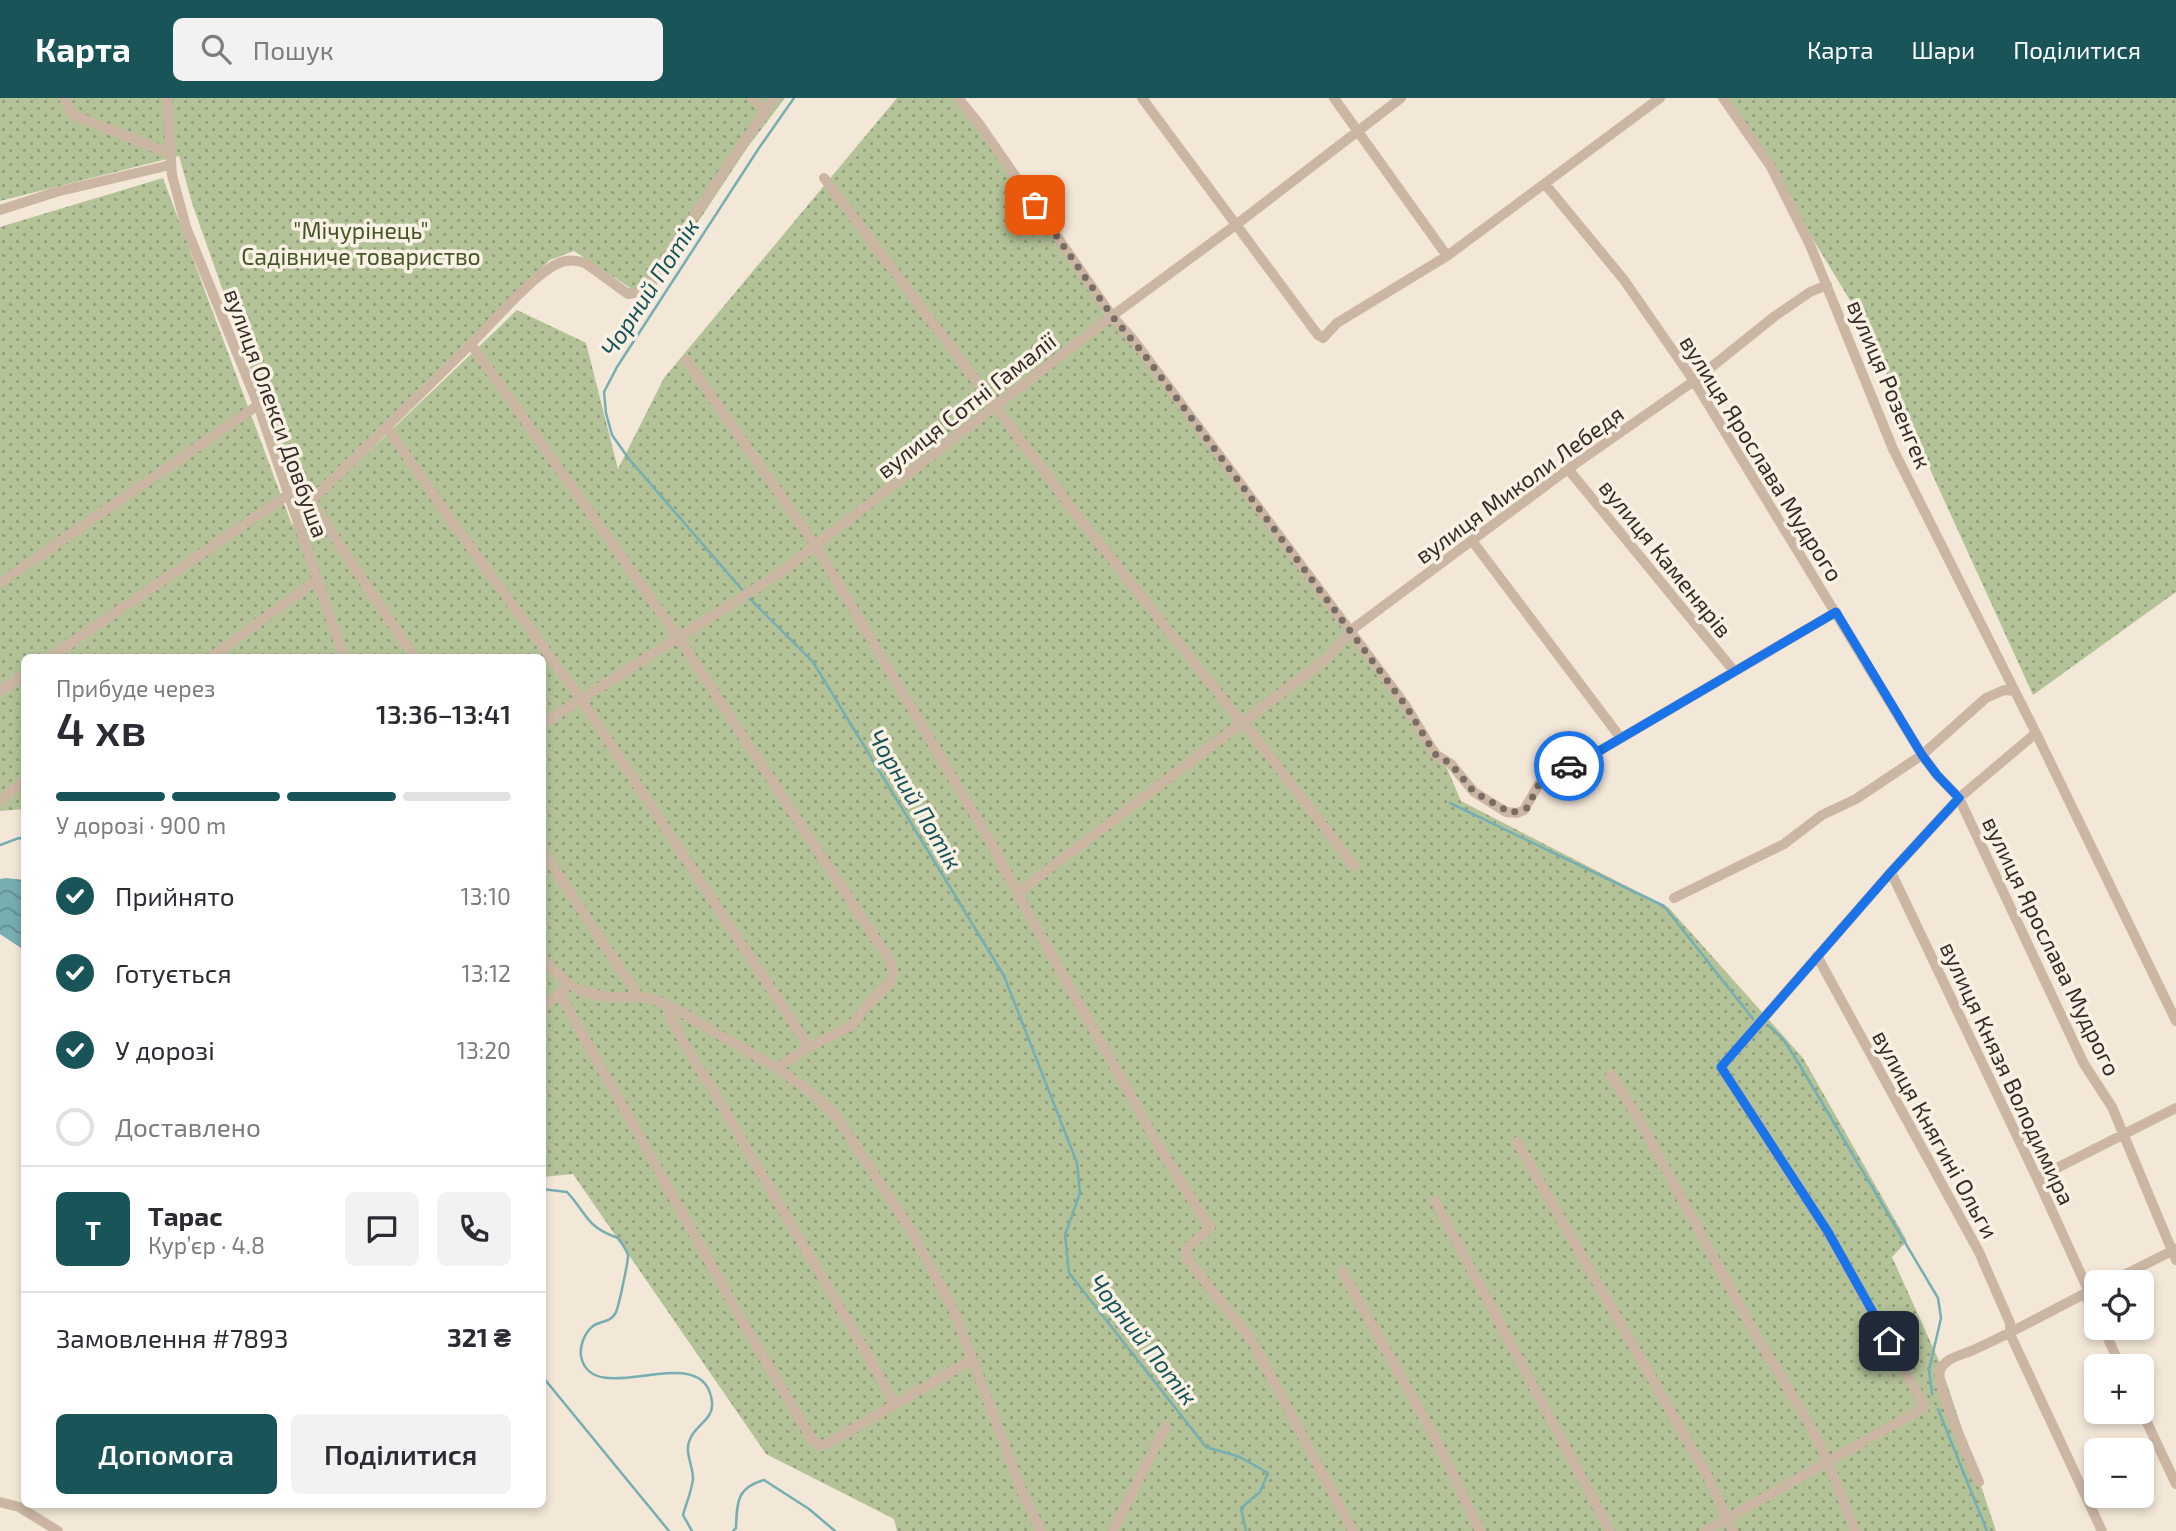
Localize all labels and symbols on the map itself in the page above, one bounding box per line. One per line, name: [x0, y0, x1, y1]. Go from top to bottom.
pin: [1005, 175, 1065, 235]
water label: Чорний Потік: [594, 212, 704, 361]
park label: "Мічурінець" Садівниче товариство: [241, 216, 481, 270]
street label: вулиця Олекси Довбуша: [218, 285, 335, 542]
street label: вулиця Розенгек: [1841, 295, 1938, 473]
street label: вулиця Сотні Гамалії: [871, 326, 1062, 484]
street label: вулиця Ярослава Мудрого: [1674, 330, 1849, 587]
street label: вулиця Миколи Лебедя: [1409, 399, 1629, 570]
street label: вулиця Каменярів: [1593, 473, 1738, 643]
water label: Чорний Потік: [863, 724, 969, 875]
courier: [1534, 731, 1604, 801]
street label: вулиця Ярослава Мудрого: [1976, 812, 2127, 1081]
street label: вулиця Князя Володимира: [1934, 937, 2081, 1210]
street label: вулиця Княгині Ольги: [1866, 1025, 2005, 1244]
water label: Чорний Потік: [1084, 1268, 1204, 1411]
pin: [1859, 1311, 1919, 1371]

